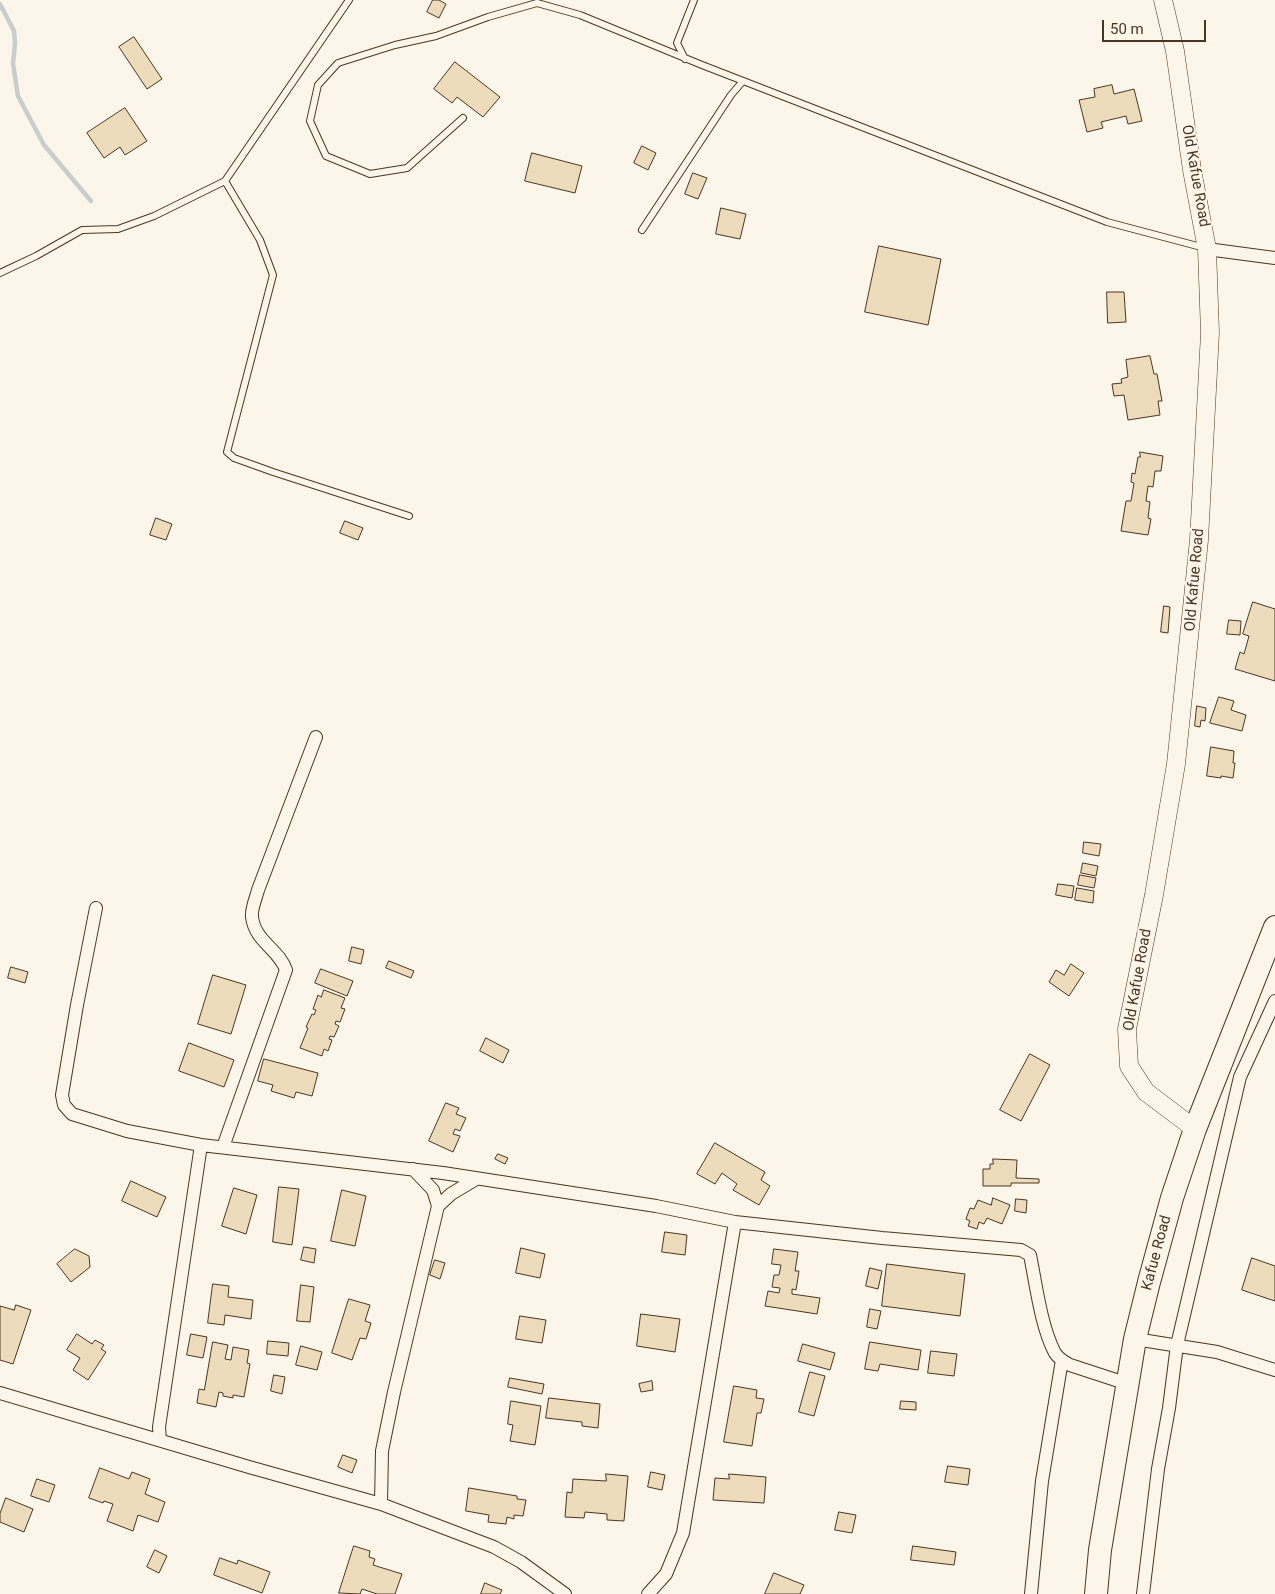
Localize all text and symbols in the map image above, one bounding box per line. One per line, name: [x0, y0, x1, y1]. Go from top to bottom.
scale bar: [1105, 10, 1209, 42]
text: 50 m: [1110, 20, 1144, 38]
street label: Old Kafue Road: [1177, 124, 1213, 228]
street label: Old Kafue Road: [1182, 528, 1208, 632]
street label: Old Kafue Road: [1120, 928, 1156, 1032]
street label: Kafue Road: [1138, 1213, 1176, 1293]

